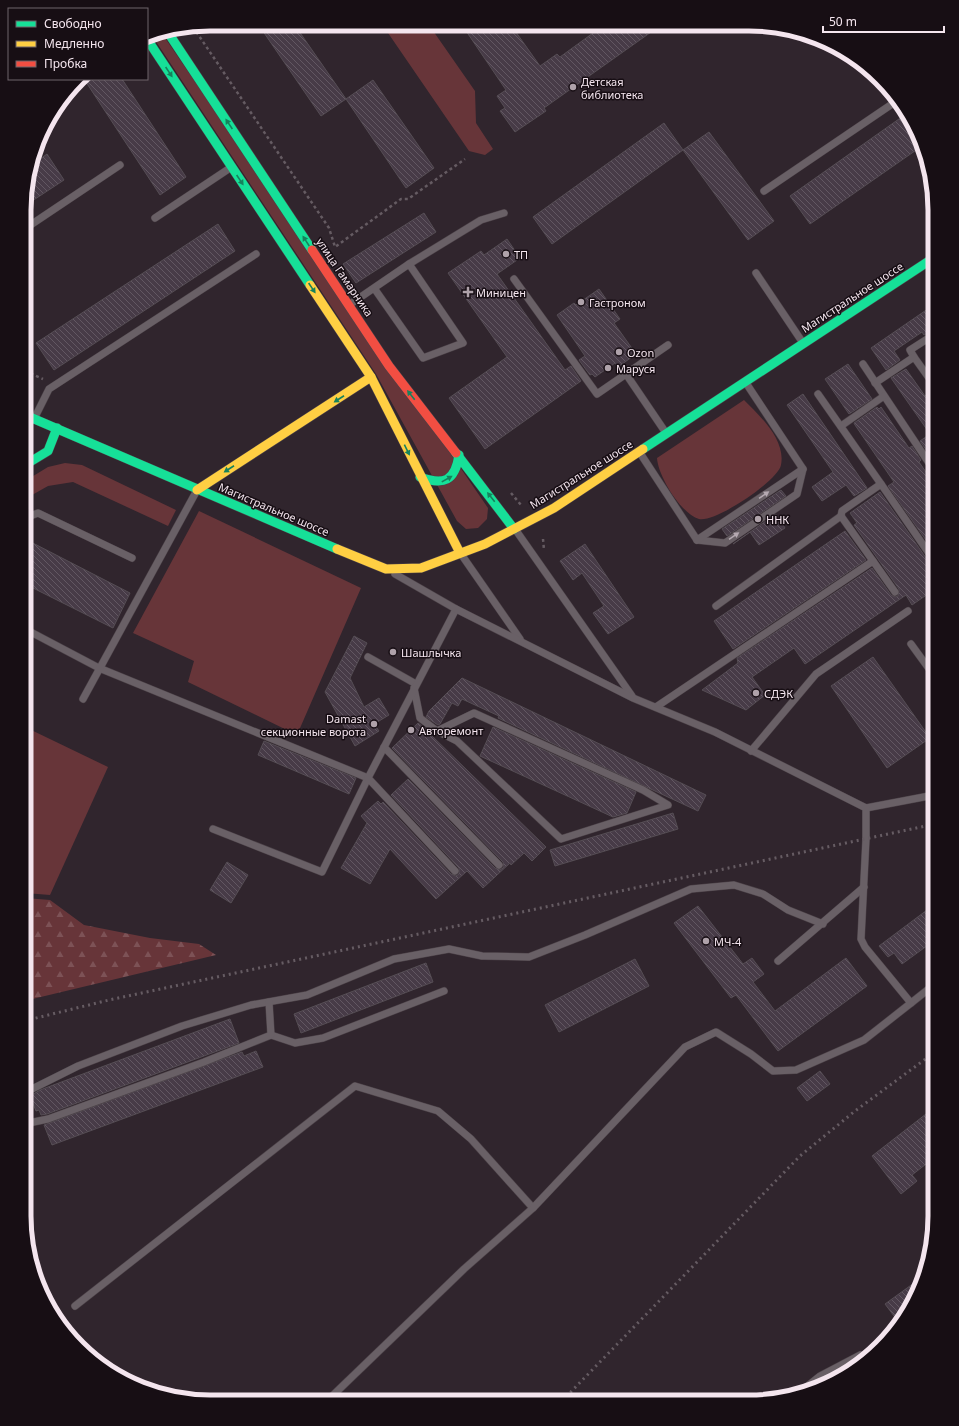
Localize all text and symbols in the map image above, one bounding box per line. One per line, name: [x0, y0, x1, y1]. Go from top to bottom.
legend: [8, 8, 148, 80]
scale bar: [823, 8, 944, 34]
text: 50 m: [829, 13, 857, 30]
text: Свободно: [44, 15, 102, 32]
text: Медленно: [44, 35, 104, 52]
text: Пробка: [44, 55, 87, 72]
one-way arrow: [165, 66, 172, 77]
place label: Детская библиотека: [581, 74, 643, 102]
marker: Детская библиотека: [568, 82, 578, 92]
one-way arrow: [225, 119, 233, 129]
one-way arrow: [237, 174, 244, 186]
one-way arrow: [303, 235, 310, 247]
street label: улица Гамарника: [313, 235, 377, 319]
place label: ТП: [514, 247, 528, 262]
marker: ТП: [501, 249, 511, 259]
street label: Магистральное шоссе: [798, 258, 906, 336]
one-way arrow: [308, 283, 316, 293]
place label: Миницен: [476, 285, 526, 300]
marker: Миницен: [463, 287, 473, 297]
place label: Гастроном: [589, 295, 646, 310]
marker: Гастроном: [576, 297, 586, 307]
place label: Ozon: [627, 345, 654, 360]
marker: Ozon: [614, 347, 624, 357]
place label: Маруся: [616, 361, 655, 376]
marker: Маруся: [603, 363, 613, 373]
one-way arrow: [407, 389, 416, 400]
one-way arrow: [333, 395, 344, 402]
street label: Магистральное шоссе: [527, 436, 635, 512]
one-way arrow: [404, 444, 410, 456]
one-way arrow: [224, 465, 234, 473]
one-way arrow: [441, 475, 453, 482]
street label: Магистральное шоссе: [216, 479, 332, 539]
one-way arrow: [759, 491, 770, 499]
one-way arrow: [487, 492, 496, 503]
place label: ННК: [766, 512, 789, 527]
marker: ННК: [753, 514, 763, 524]
one-way arrow: [728, 533, 740, 540]
place label: Шашлычка: [401, 645, 461, 660]
marker: Шашлычка: [388, 647, 398, 657]
place label: СДЭК: [764, 686, 793, 701]
marker: СДЭК: [751, 688, 761, 698]
place label: Damast секционные ворота: [261, 711, 366, 739]
marker: Damast секционные ворота: [369, 719, 379, 729]
place label: Авторемонт: [419, 723, 483, 738]
marker: Авторемонт: [406, 725, 416, 735]
place label: МЧ-4: [714, 934, 742, 949]
marker: МЧ-4: [701, 936, 711, 946]

